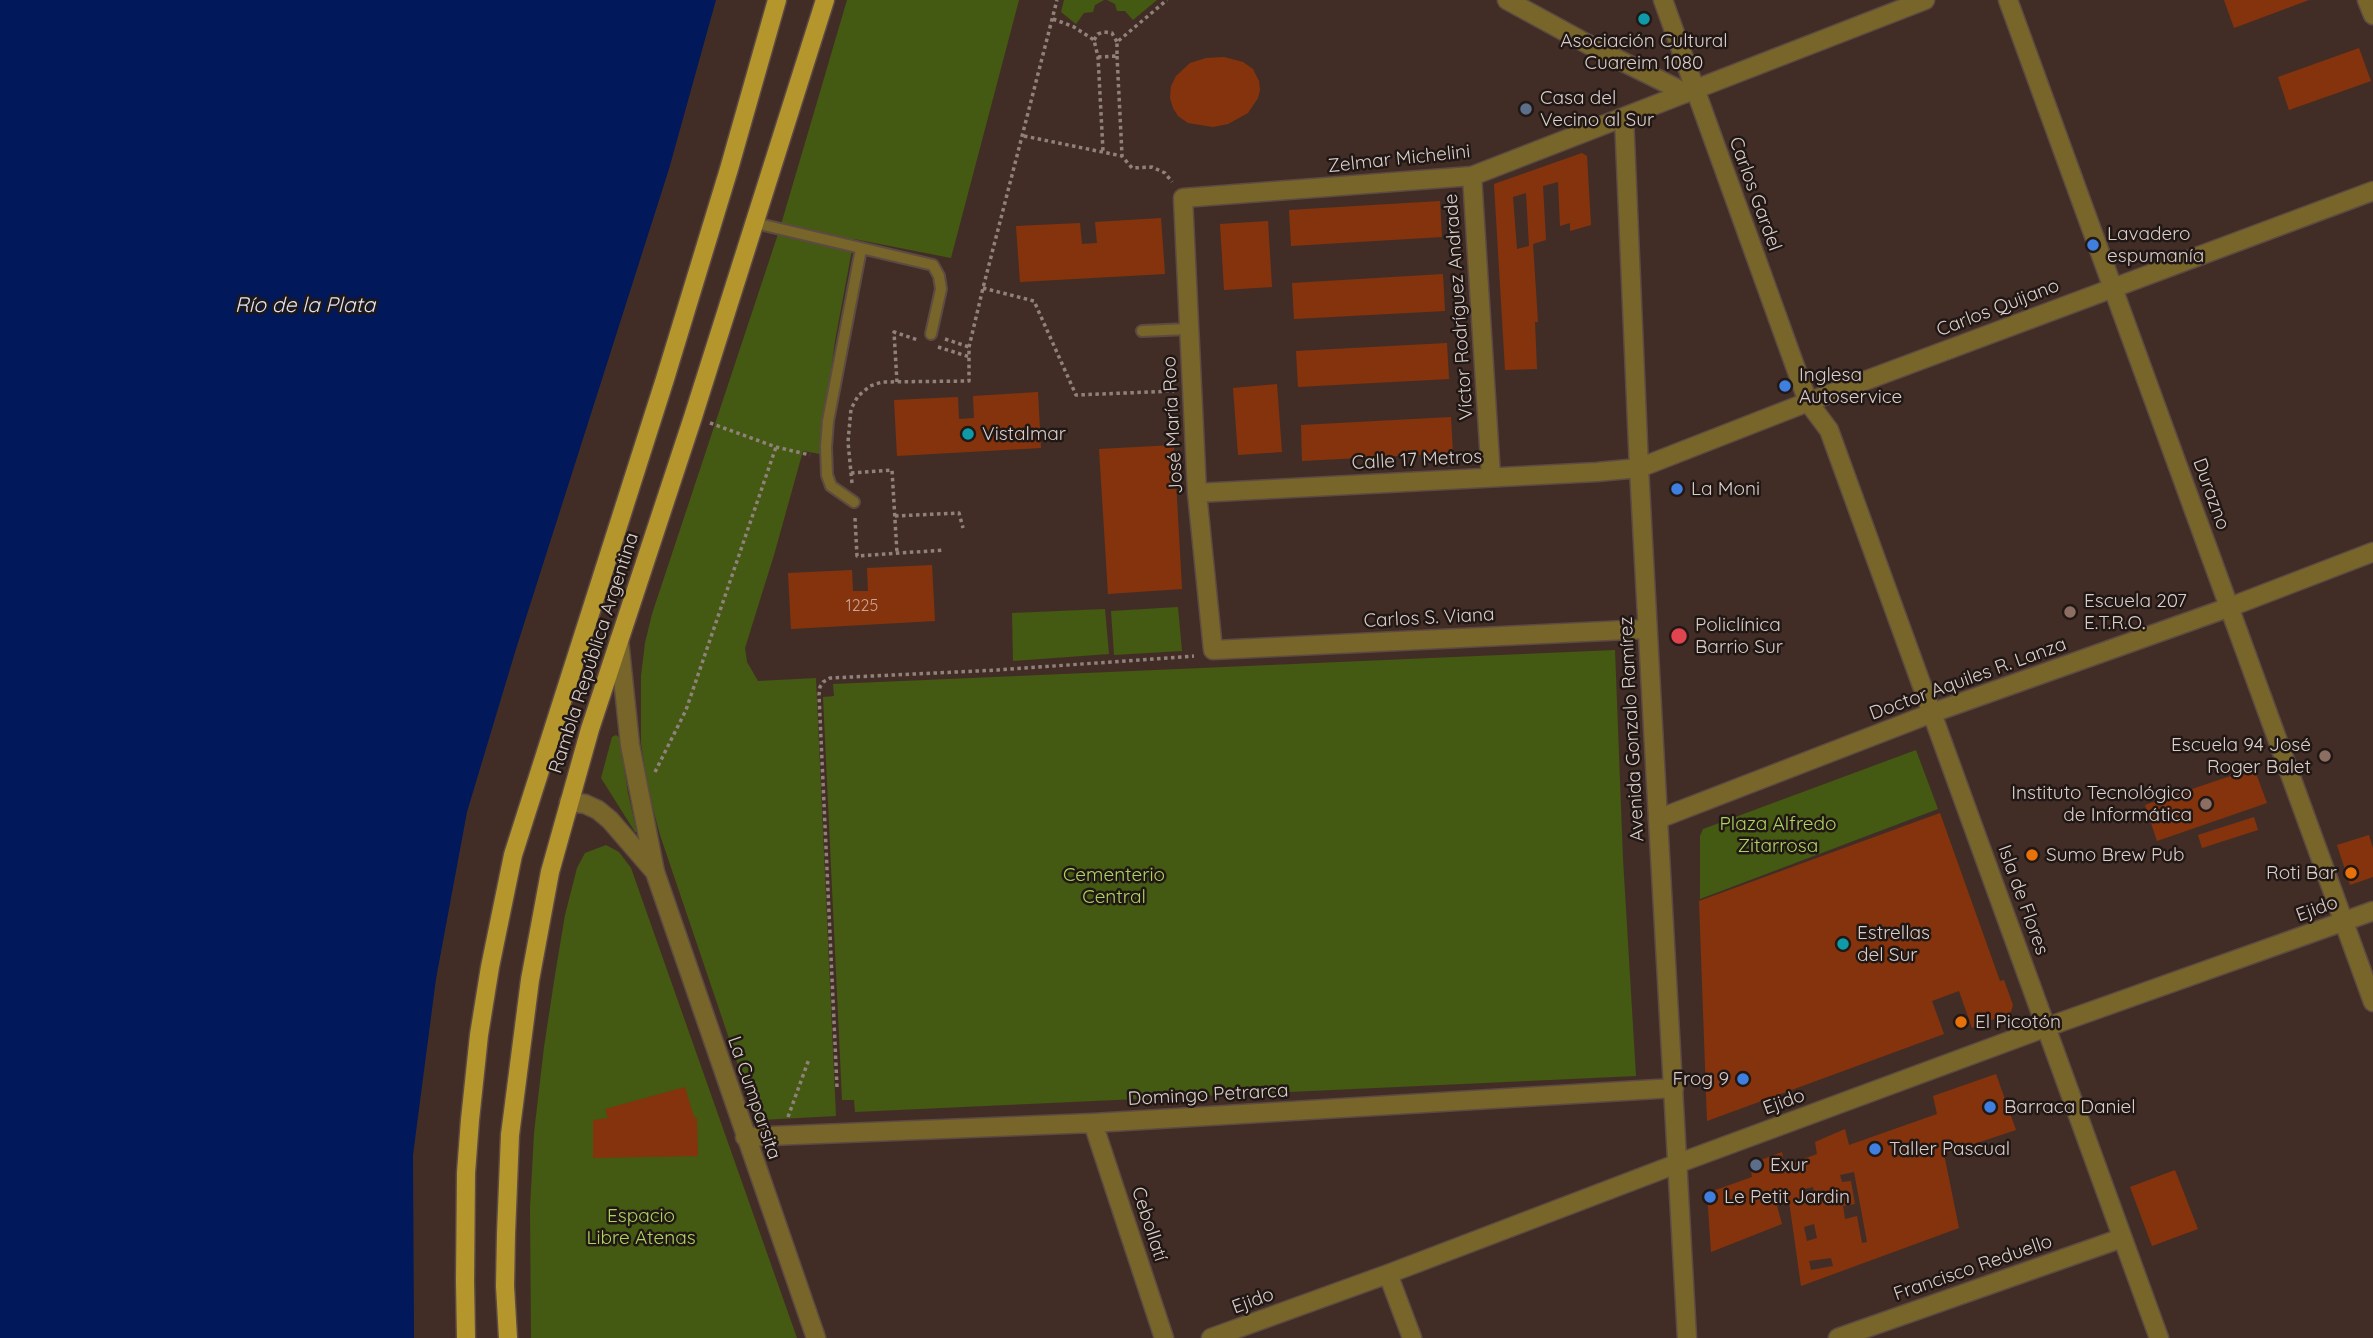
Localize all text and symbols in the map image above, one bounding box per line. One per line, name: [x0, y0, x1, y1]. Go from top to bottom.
marker: Asociación Cultural Cuareim 1080: [1636, 11, 1652, 27]
place label: Asociación Cultural Cuareim 1080: [1560, 30, 1728, 74]
place label: Casa del Vecino al Sur: [1540, 87, 1654, 131]
marker: Casa del Vecino al Sur: [1518, 101, 1534, 117]
street label: Carlos Gardel: [1724, 134, 1786, 254]
street label: Zelmar Michelini: [1327, 140, 1471, 178]
street label: Víctor Rodríguez Andrade: [1440, 193, 1478, 421]
place label: Lavadero espumanía: [2107, 223, 2204, 267]
marker: Lavadero espumanía: [2085, 237, 2101, 253]
street label: Carlos Quijano: [1933, 274, 2063, 342]
water label: Río de la Plata: [235, 293, 375, 319]
street label: José María Roo: [1158, 355, 1188, 495]
place label: Inglesa Autoservice: [1799, 364, 1902, 408]
marker: Inglesa Autoservice: [1777, 378, 1793, 394]
place label: Vistalmar: [982, 423, 1066, 445]
marker: Vistalmar: [960, 426, 976, 442]
street label: Calle 17 Metros: [1351, 445, 1483, 475]
street label: Durazno: [2188, 455, 2234, 533]
place label: La Moni: [1691, 478, 1760, 500]
marker: La Moni: [1669, 481, 1685, 497]
street label: Rambla República Argentina: [544, 530, 644, 776]
place label: Escuela 207 E.T.R.O.: [2084, 590, 2187, 634]
house number: 1225: [846, 596, 878, 616]
street label: Carlos S. Viana: [1363, 603, 1495, 633]
marker: Escuela 207 E.T.R.O.: [2062, 604, 2078, 620]
place label: Policlínica Barrio Sur: [1695, 614, 1783, 658]
street label: Avenida Gonzalo Ramírez: [1615, 616, 1649, 842]
marker: Policlínica Barrio Sur: [1669, 626, 1689, 646]
street label: Doctor Aquiles R. Lanza: [1867, 633, 2069, 725]
place label: Escuela 94 José Roger Balet: [2171, 734, 2311, 778]
marker: Escuela 94 José Roger Balet: [2317, 748, 2333, 764]
place label: Instituto Tecnológico de Informática: [2011, 782, 2192, 826]
marker: Instituto Tecnológico de Informática: [2198, 796, 2214, 812]
park label: Plaza Alfredo Zitarrosa: [1719, 813, 1837, 857]
street label: Isla de Flores: [1993, 842, 2053, 958]
place label: Sumo Brew Pub: [2046, 844, 2185, 866]
marker: Sumo Brew Pub: [2024, 847, 2040, 863]
place label: Roti Bar: [2266, 862, 2337, 884]
park label: Cementerio Central: [1063, 864, 1165, 908]
marker: Roti Bar: [2343, 865, 2359, 881]
street label: Ejido: [2293, 891, 2341, 927]
place label: Estrellas del Sur: [1857, 922, 1930, 966]
marker: Estrellas del Sur: [1835, 936, 1851, 952]
place label: El Picotón: [1975, 1011, 2061, 1033]
marker: El Picotón: [1953, 1014, 1969, 1030]
street label: La Cumparsita: [722, 1033, 786, 1163]
place label: Frog 9: [1672, 1068, 1729, 1090]
marker: Frog 9: [1735, 1071, 1751, 1087]
street label: Domingo Petrarca: [1127, 1079, 1289, 1111]
street label: Ejido: [1760, 1084, 1808, 1120]
place label: Barraca Daniel: [2004, 1096, 2136, 1118]
marker: Barraca Daniel: [1982, 1099, 1998, 1115]
place label: Taller Pascual: [1889, 1138, 2010, 1160]
marker: Taller Pascual: [1867, 1141, 1883, 1157]
place label: Exur: [1770, 1154, 1808, 1176]
marker: Exur: [1748, 1157, 1764, 1173]
street label: Cebollatí: [1126, 1184, 1172, 1264]
place label: Le Petit Jardin: [1724, 1186, 1850, 1208]
marker: Le Petit Jardin: [1702, 1189, 1718, 1205]
park label: Espacio Libre Atenas: [586, 1205, 696, 1249]
street label: Francisco Reduello: [1891, 1230, 2055, 1306]
street label: Ejido: [1229, 1283, 1277, 1319]

